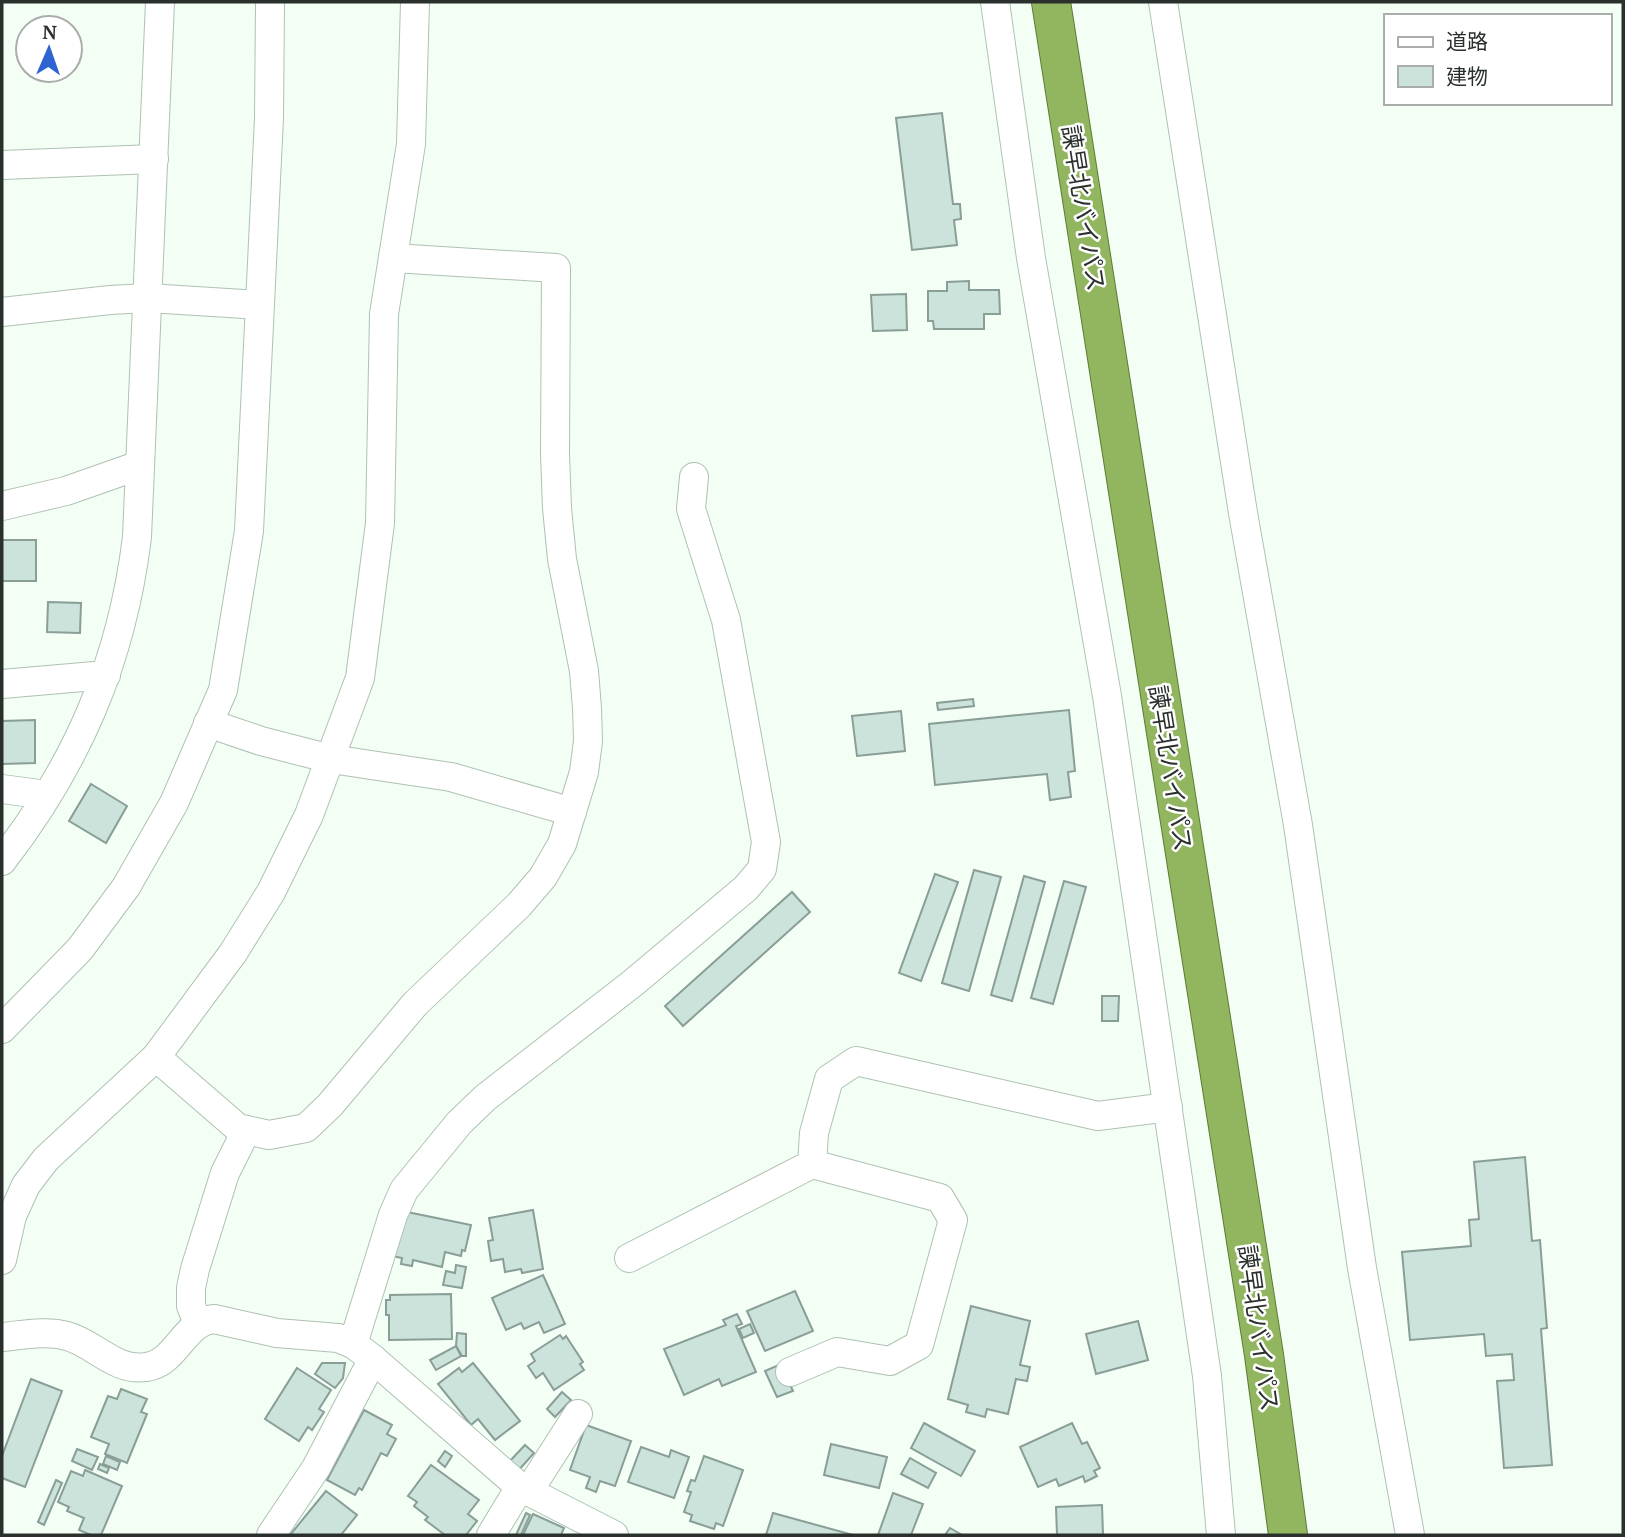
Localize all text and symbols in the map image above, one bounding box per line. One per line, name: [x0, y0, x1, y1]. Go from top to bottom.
north arrow: [14, 14, 84, 84]
legend: [1384, 14, 1611, 105]
text: N: [42, 19, 58, 44]
text: 道路: [1446, 27, 1488, 55]
text: 建物: [1446, 62, 1488, 90]
street label: 諫早北バイパス: [1055, 123, 1113, 293]
street label: 諫早北バイパス: [1142, 683, 1200, 853]
street label: 諫早北バイパス: [1231, 1243, 1287, 1413]

